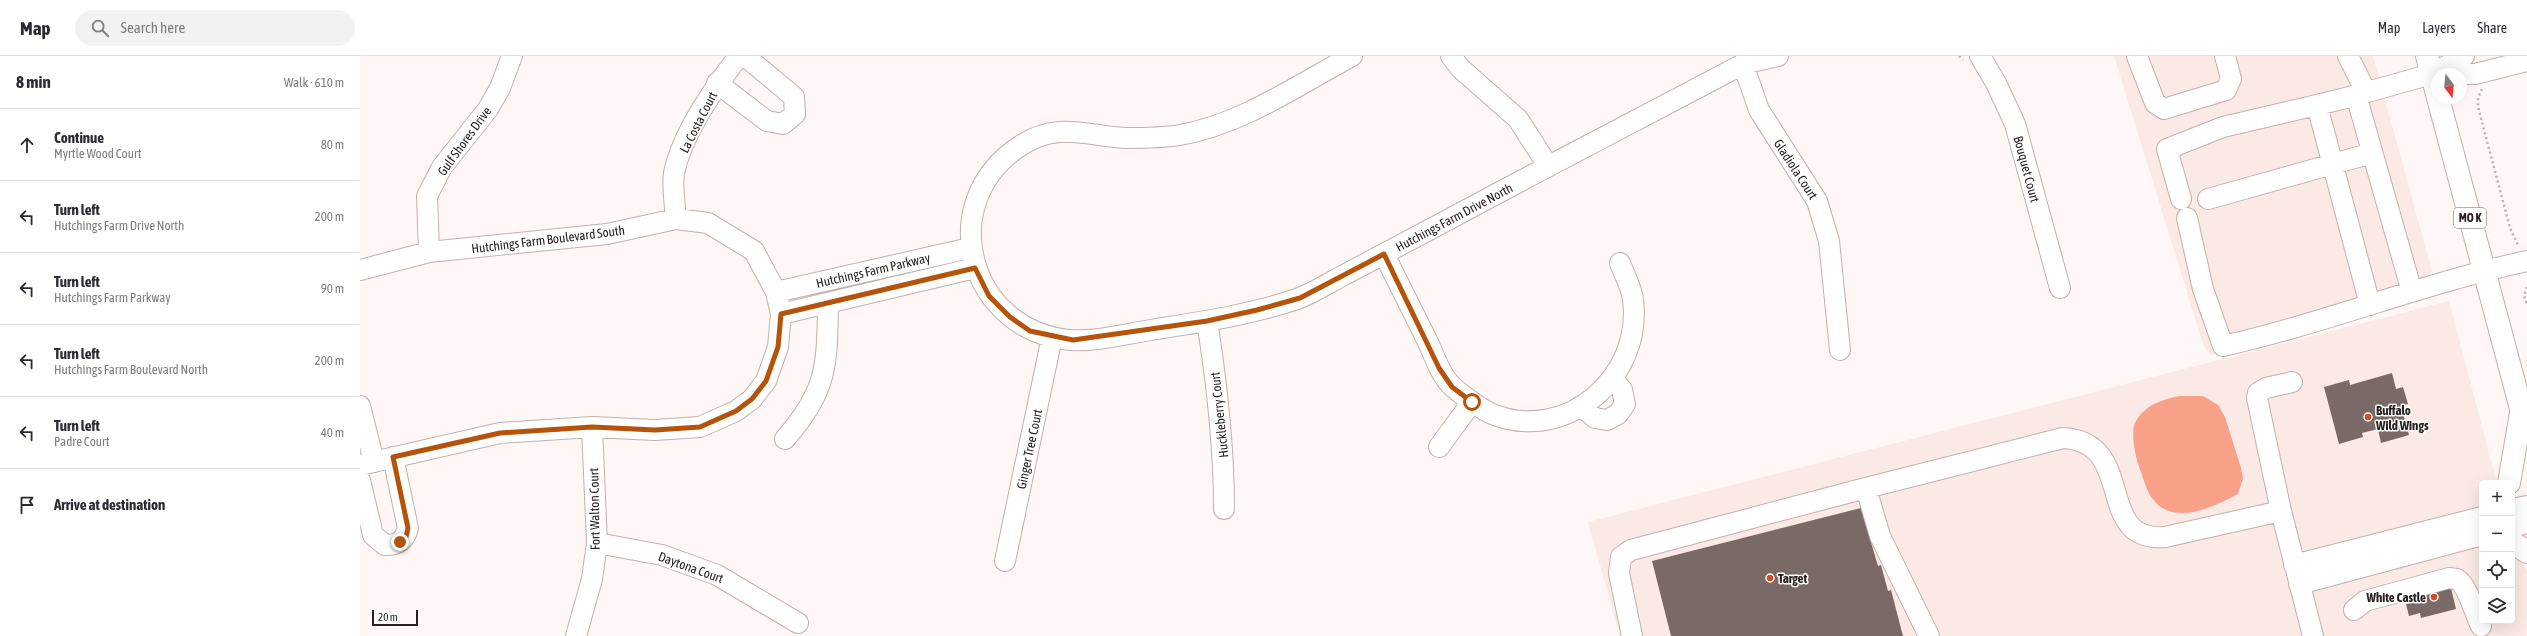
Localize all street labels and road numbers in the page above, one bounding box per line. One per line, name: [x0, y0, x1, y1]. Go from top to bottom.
street label: La Costa Court: [677, 89, 720, 155]
street label: Gulf Shores Drive: [434, 104, 494, 179]
street label: Bouquet Court: [2010, 134, 2043, 204]
street label: Gladiola Court: [1771, 136, 1821, 202]
street label: Hutchings Farm Drive North: [1393, 180, 1515, 255]
road number: MO K: [2454, 208, 2486, 228]
street label: Hutchings Farm Boulevard South: [471, 223, 626, 256]
street label: Hutchings Farm Parkway: [815, 250, 932, 291]
street label: Huckleberry Court: [1208, 371, 1231, 459]
street label: Ginger Tree Court: [1014, 408, 1045, 490]
street label: Fort Walton Court: [586, 467, 603, 550]
street label: Daytona Court: [656, 549, 726, 586]

